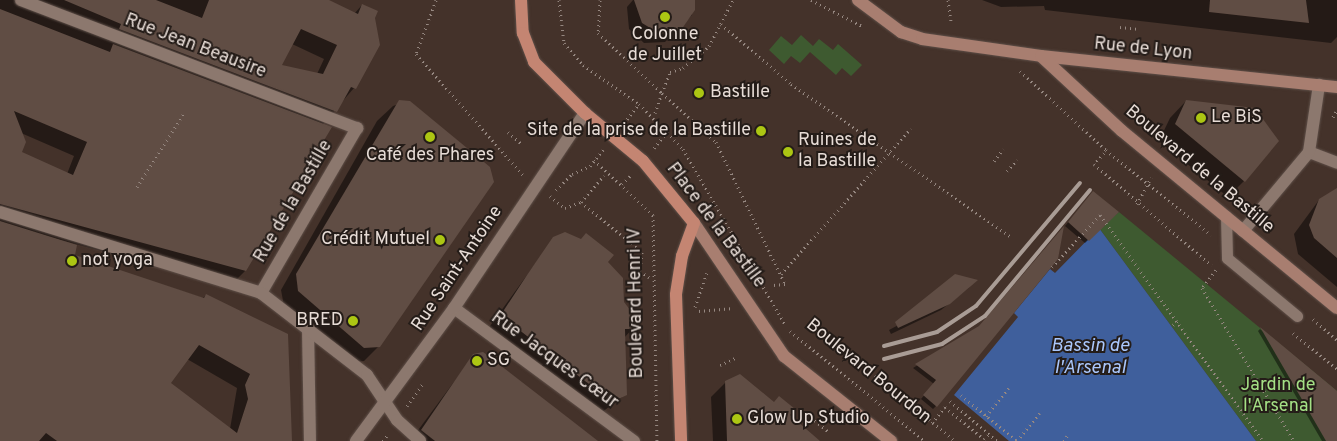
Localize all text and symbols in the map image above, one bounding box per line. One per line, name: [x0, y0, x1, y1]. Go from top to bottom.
street label: Rue Jean Beausire: [121, 10, 269, 84]
marker: Colonne de Juillet: [659, 11, 671, 23]
place label: Colonne de Juillet: [628, 25, 702, 68]
street label: Rue de Lyon: [1093, 34, 1193, 66]
place label: Bastille: [710, 82, 770, 104]
marker: Bastille: [692, 86, 706, 100]
street label: Boulevard de la Bastille: [1120, 101, 1278, 239]
place label: Le BiS: [1211, 107, 1262, 129]
marker: Le BiS: [1195, 112, 1207, 124]
place label: Site de la prise de la Bastille: [527, 120, 751, 142]
marker: Site de la prise de la Bastille: [755, 125, 767, 137]
marker: Café des Phares: [424, 131, 436, 143]
place label: Ruines de la Bastille: [798, 131, 877, 173]
street label: Rue de la Bastille: [250, 137, 338, 267]
place label: Café des Phares: [366, 145, 494, 167]
marker: Ruines de la Bastille: [782, 146, 794, 158]
street label: Place de la Bastille: [661, 159, 769, 293]
street label: Rue Saint-Antoine: [408, 202, 508, 336]
street label: Boulevard Henri IV: [625, 227, 649, 379]
place label: Crédit Mutuel: [321, 229, 430, 251]
marker: Crédit Mutuel: [434, 234, 446, 246]
place label: not yoga: [82, 250, 153, 272]
marker: not yoga: [66, 255, 78, 267]
street label: Rue Jacques Cœur: [486, 308, 622, 414]
place label: BRED: [296, 310, 343, 332]
marker: BRED: [347, 315, 359, 327]
street label: Boulevard Bourdon: [801, 315, 935, 429]
water label: Bassin de l'Arsenal: [1051, 336, 1129, 380]
place label: SG: [487, 350, 510, 372]
marker: SG: [471, 355, 483, 367]
park label: Jardin de l'Arsenal: [1241, 376, 1315, 418]
place label: Glow Up Studio: [747, 408, 870, 430]
marker: Glow Up Studio: [731, 413, 743, 425]

